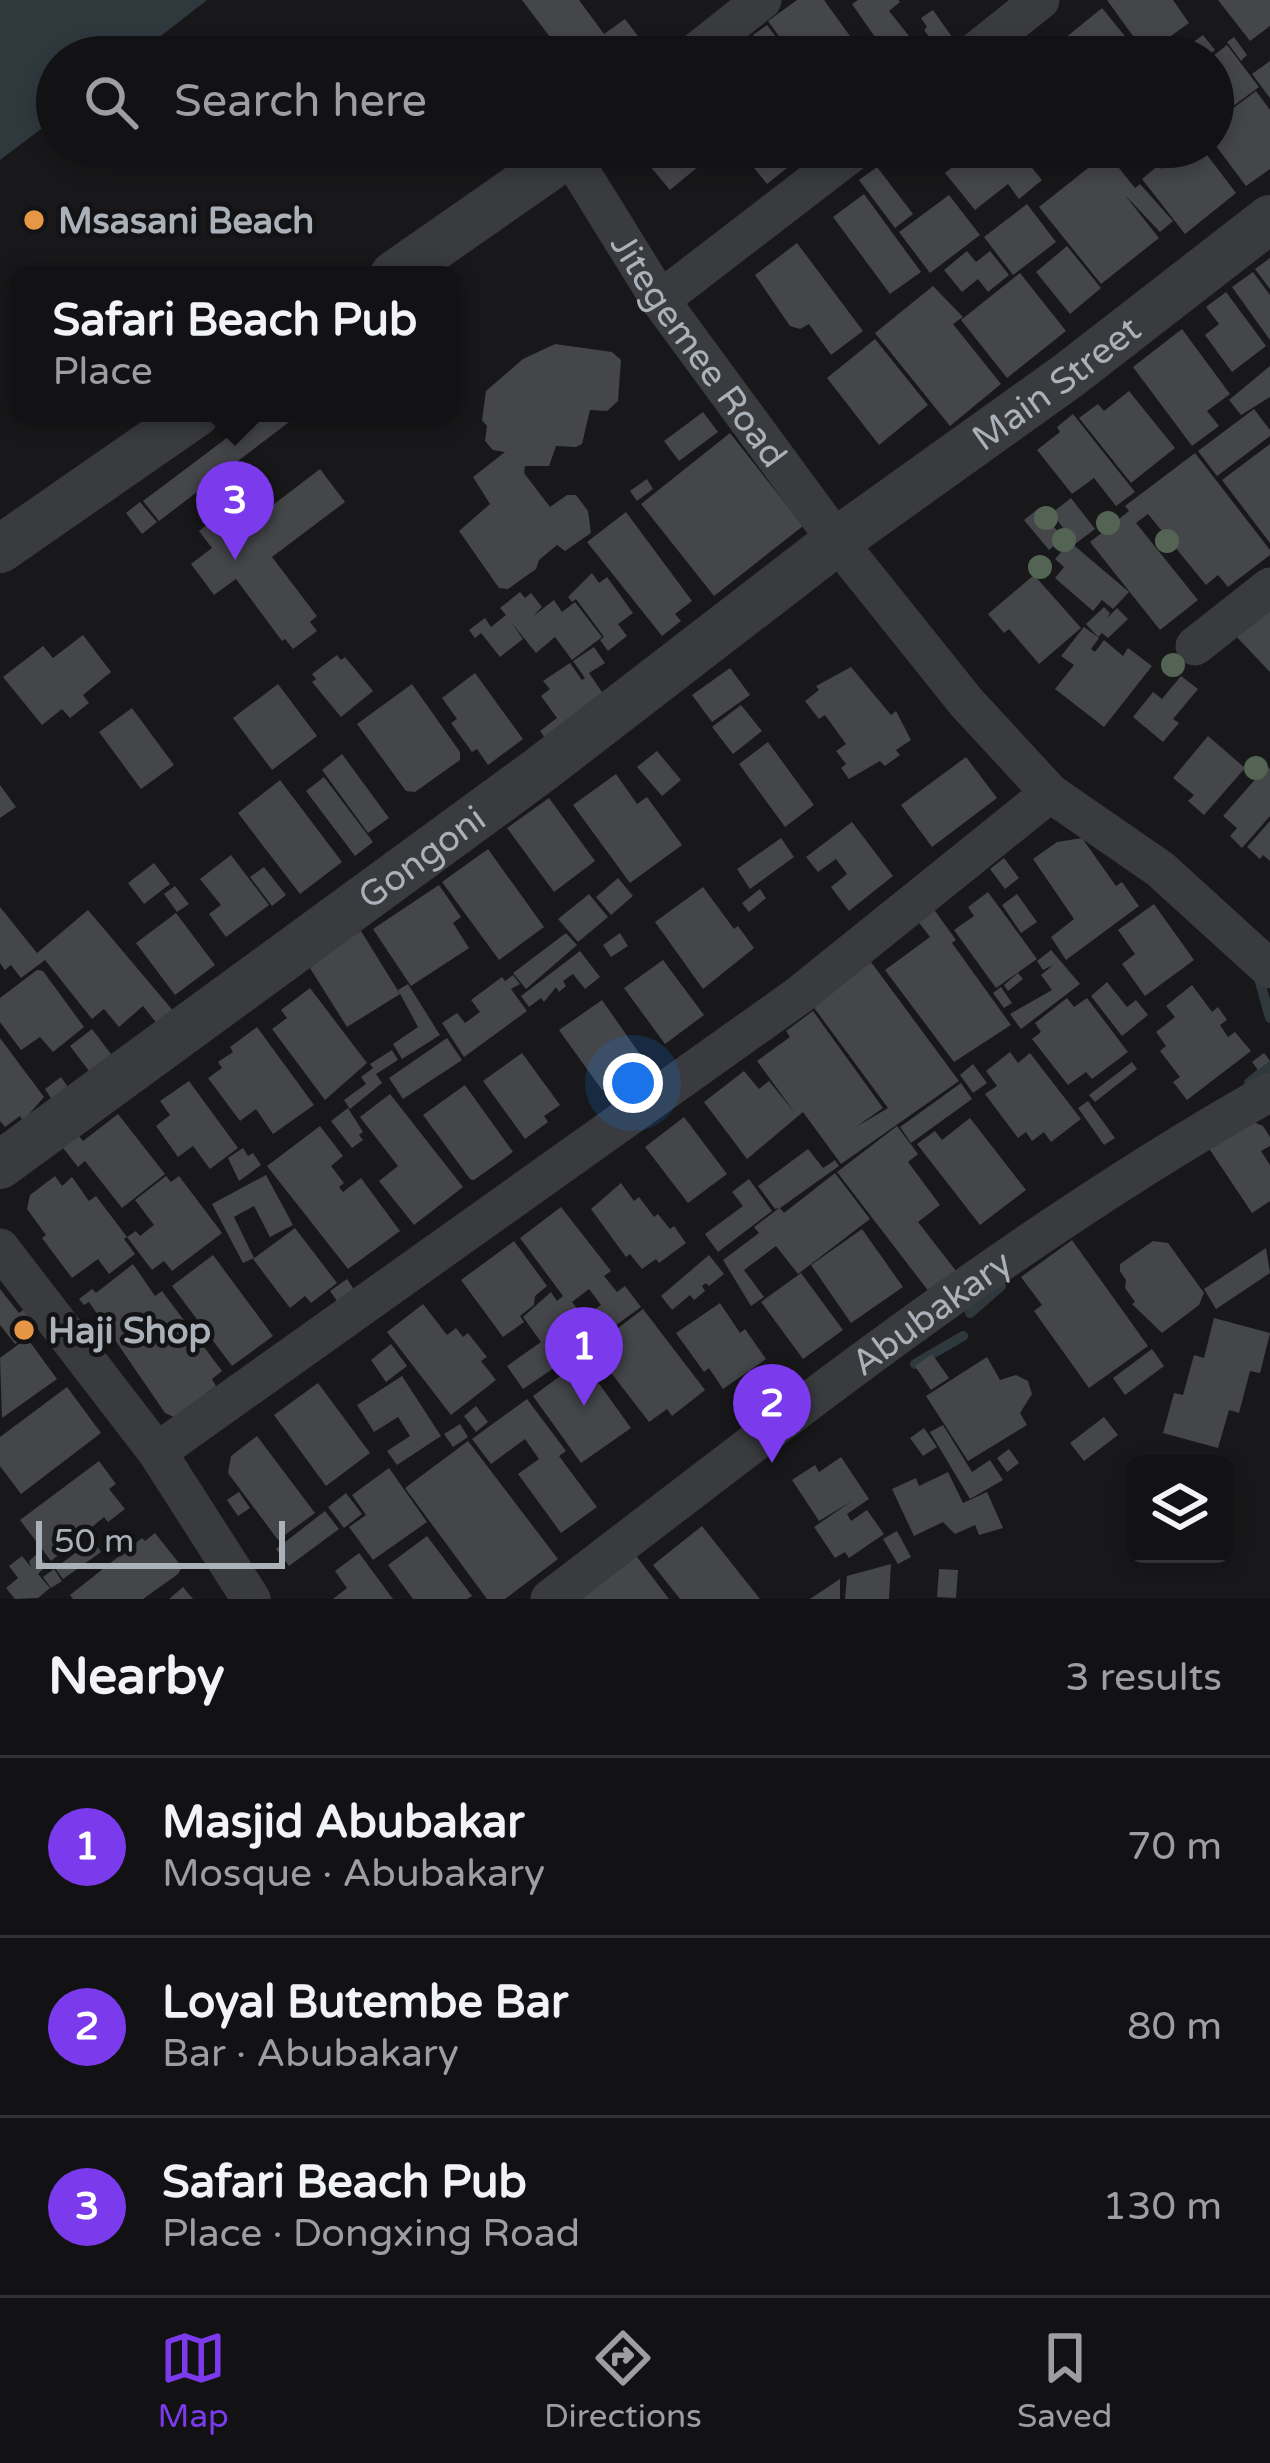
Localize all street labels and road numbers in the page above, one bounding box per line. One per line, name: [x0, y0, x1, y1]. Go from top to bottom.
street label: Jitegemee Road: [601, 226, 795, 476]
street label: Main Street: [964, 308, 1149, 460]
street label: Gongoni: [350, 797, 494, 919]
street label: Abubakary: [843, 1241, 1020, 1385]

